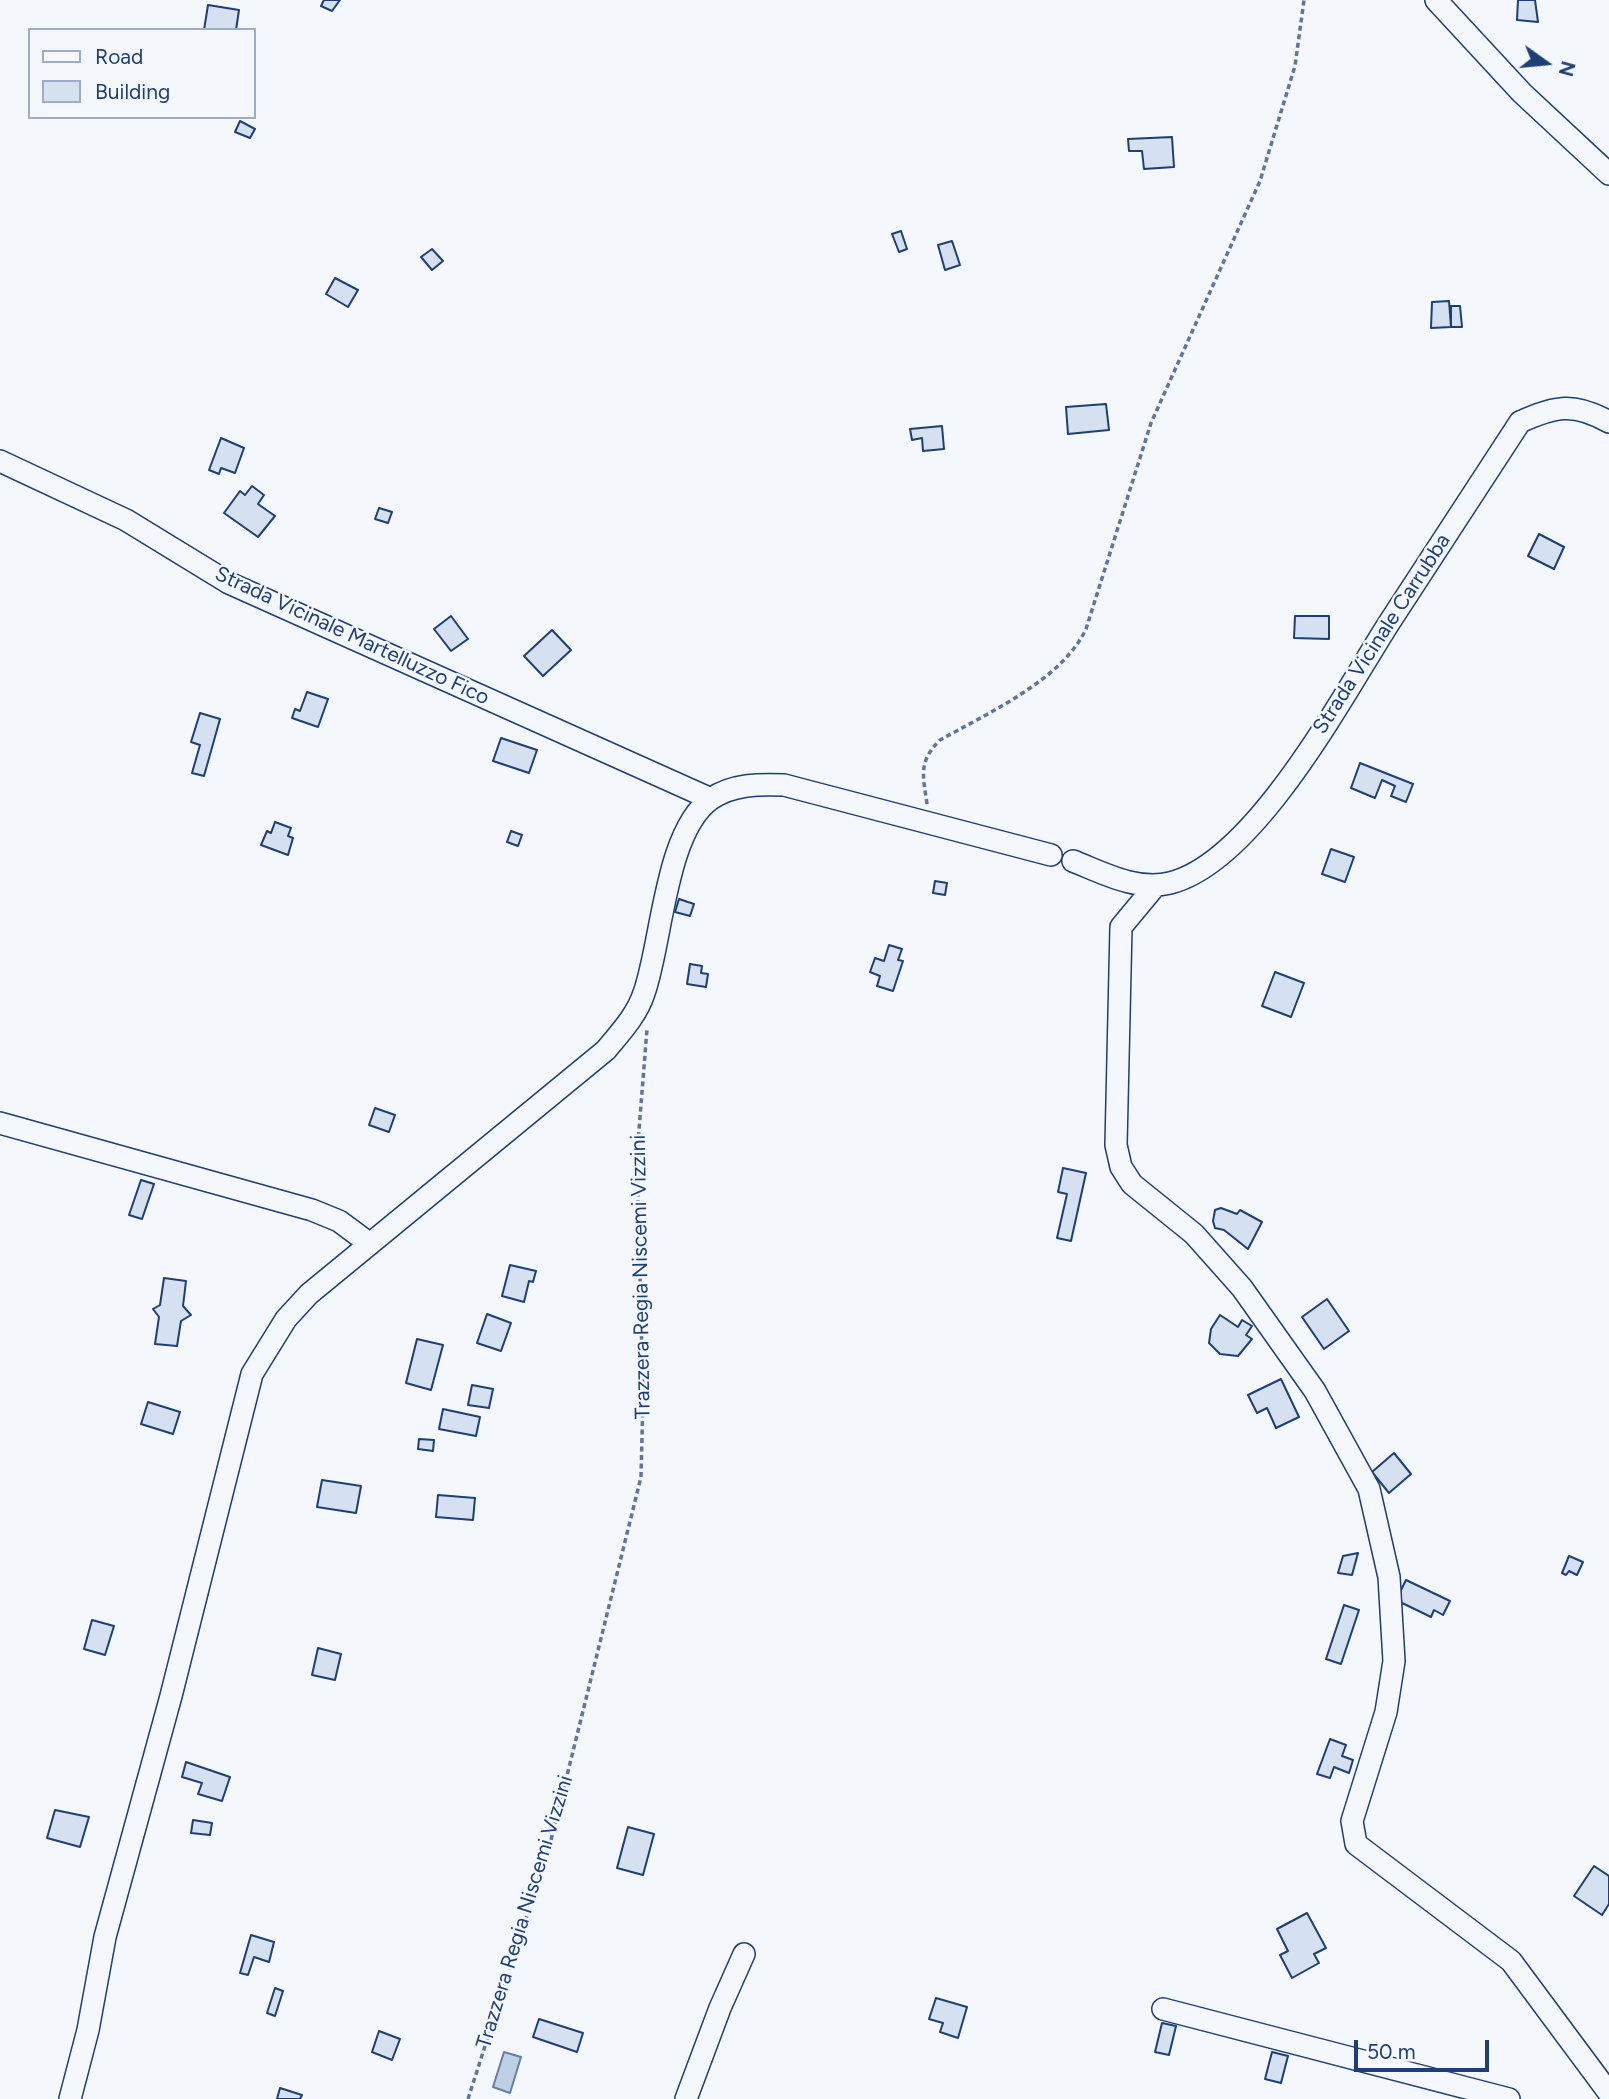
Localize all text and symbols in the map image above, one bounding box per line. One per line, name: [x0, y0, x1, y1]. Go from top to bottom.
legend: [28, 28, 256, 119]
north arrow: [1511, 28, 1581, 98]
text: Road: [95, 44, 143, 69]
text: N: [1554, 58, 1580, 79]
text: Building: [95, 79, 170, 104]
street label: Strada Vicinale Carrubba: [1308, 529, 1456, 739]
street label: Strada Vicinale Martelluzzo Fico: [211, 561, 493, 711]
street label: Trazzera Regia Niscemi Vizzini: [626, 1135, 656, 1419]
street label: Trazzera Regia Niscemi Vizzini: [471, 1772, 579, 2052]
scale bar: [1357, 2025, 1492, 2070]
text: 50 m: [1367, 2039, 1416, 2064]

